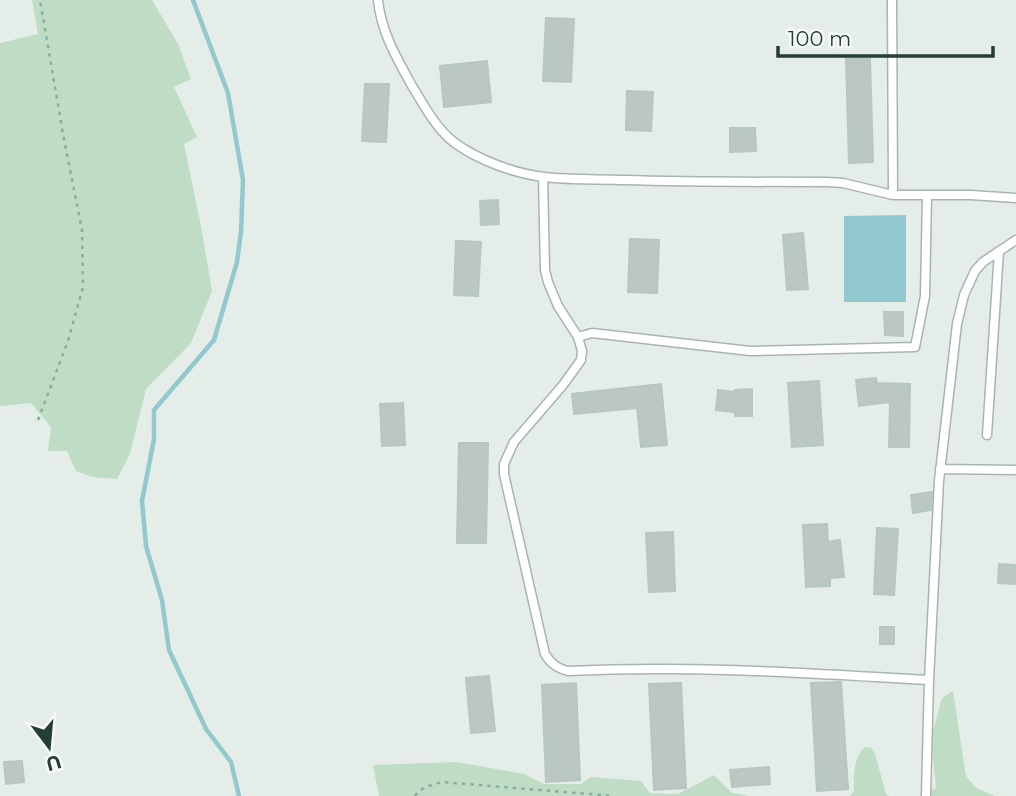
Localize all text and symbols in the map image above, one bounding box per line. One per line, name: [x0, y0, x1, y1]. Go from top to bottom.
scale bar: [778, 14, 993, 58]
text: 100 m: [788, 26, 851, 51]
north arrow: [14, 712, 84, 782]
text: U: [43, 750, 64, 776]

